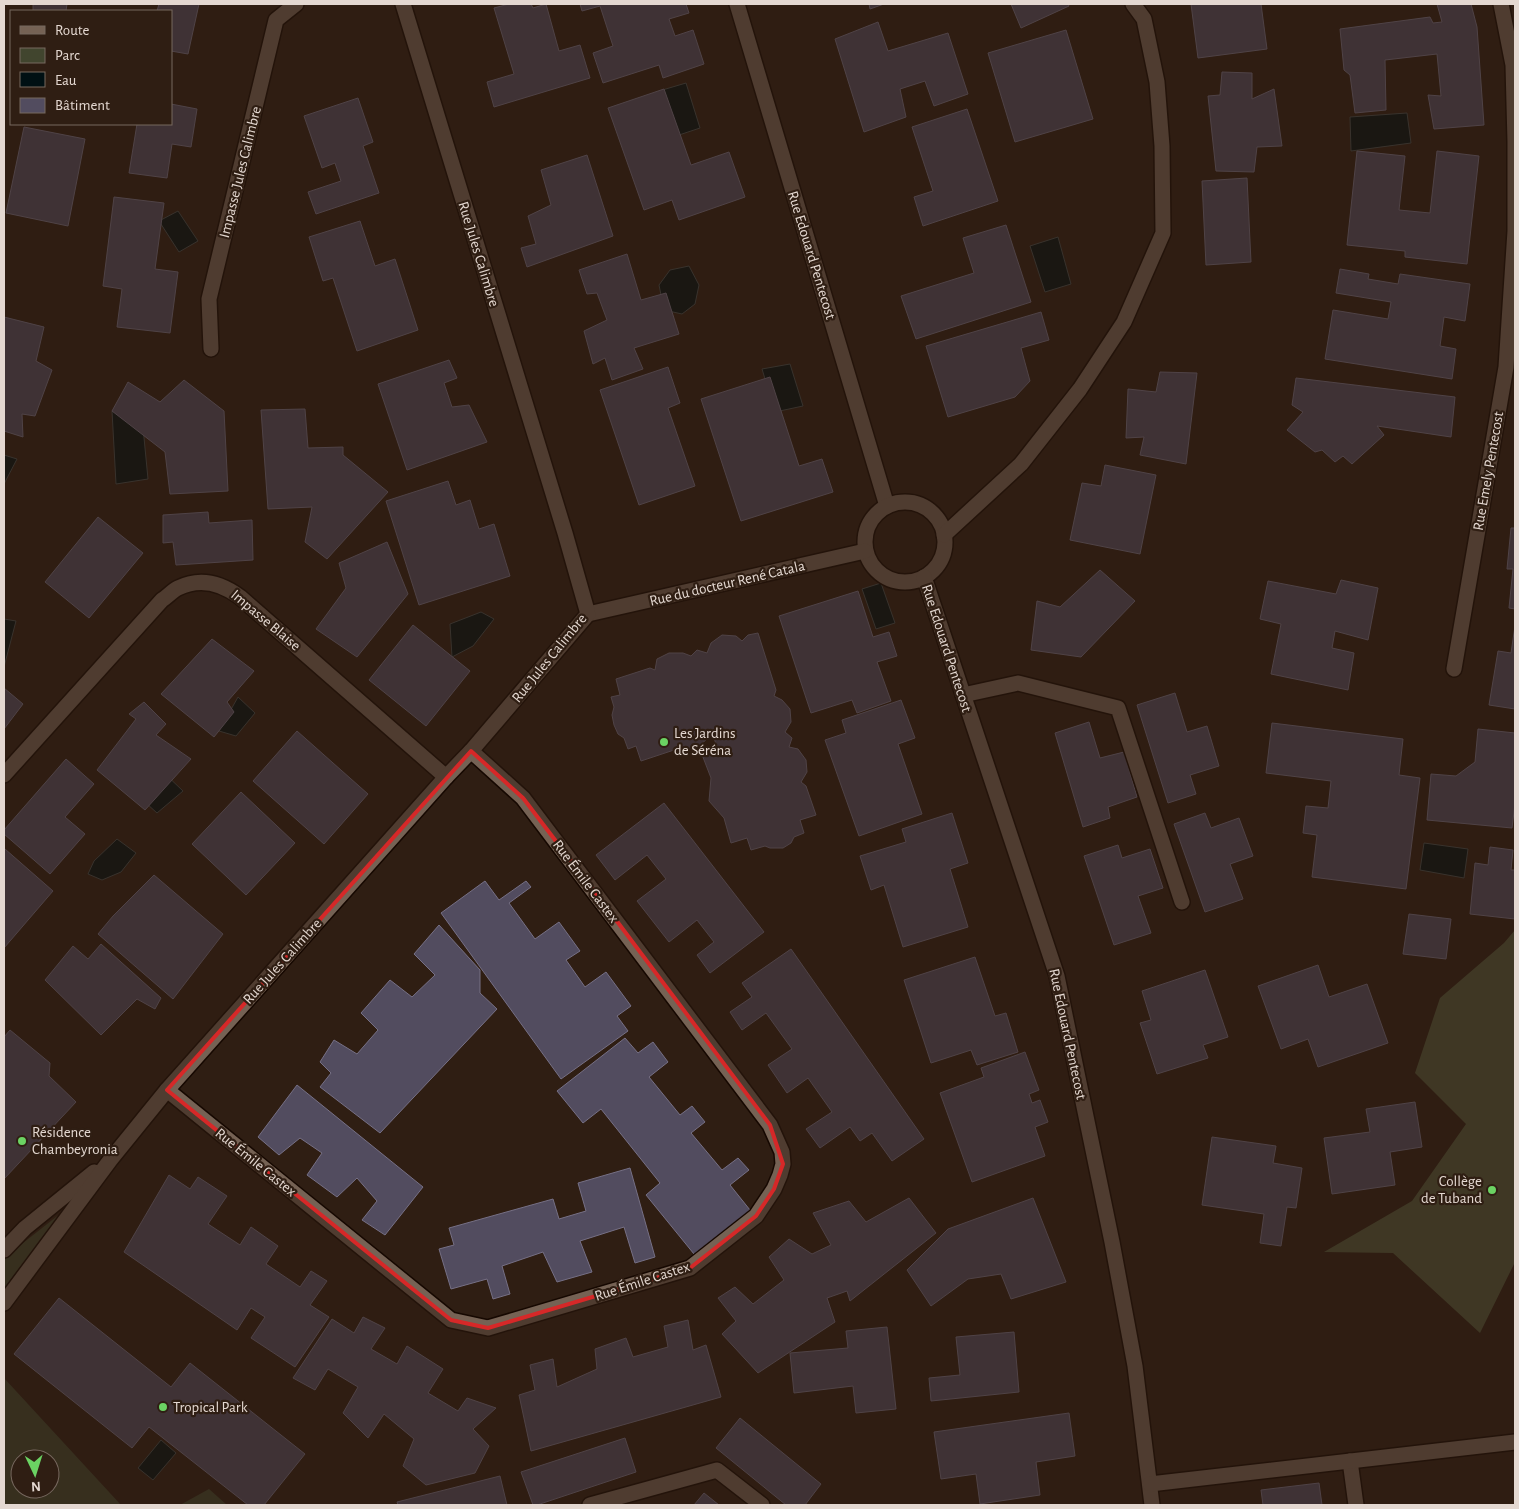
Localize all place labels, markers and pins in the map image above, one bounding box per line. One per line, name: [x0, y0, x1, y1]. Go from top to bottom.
place label: Les Jardins de Séréna: [674, 726, 736, 758]
marker: Les Jardins de Séréna: [658, 736, 670, 748]
place label: Résidence Chambeyronia: [32, 1125, 118, 1157]
marker: Résidence Chambeyronia: [16, 1135, 28, 1147]
place label: Collège de Tuband: [1421, 1174, 1482, 1206]
marker: Collège de Tuband: [1486, 1184, 1498, 1196]
place label: Tropical Park: [173, 1400, 248, 1415]
marker: Tropical Park: [157, 1401, 169, 1413]

